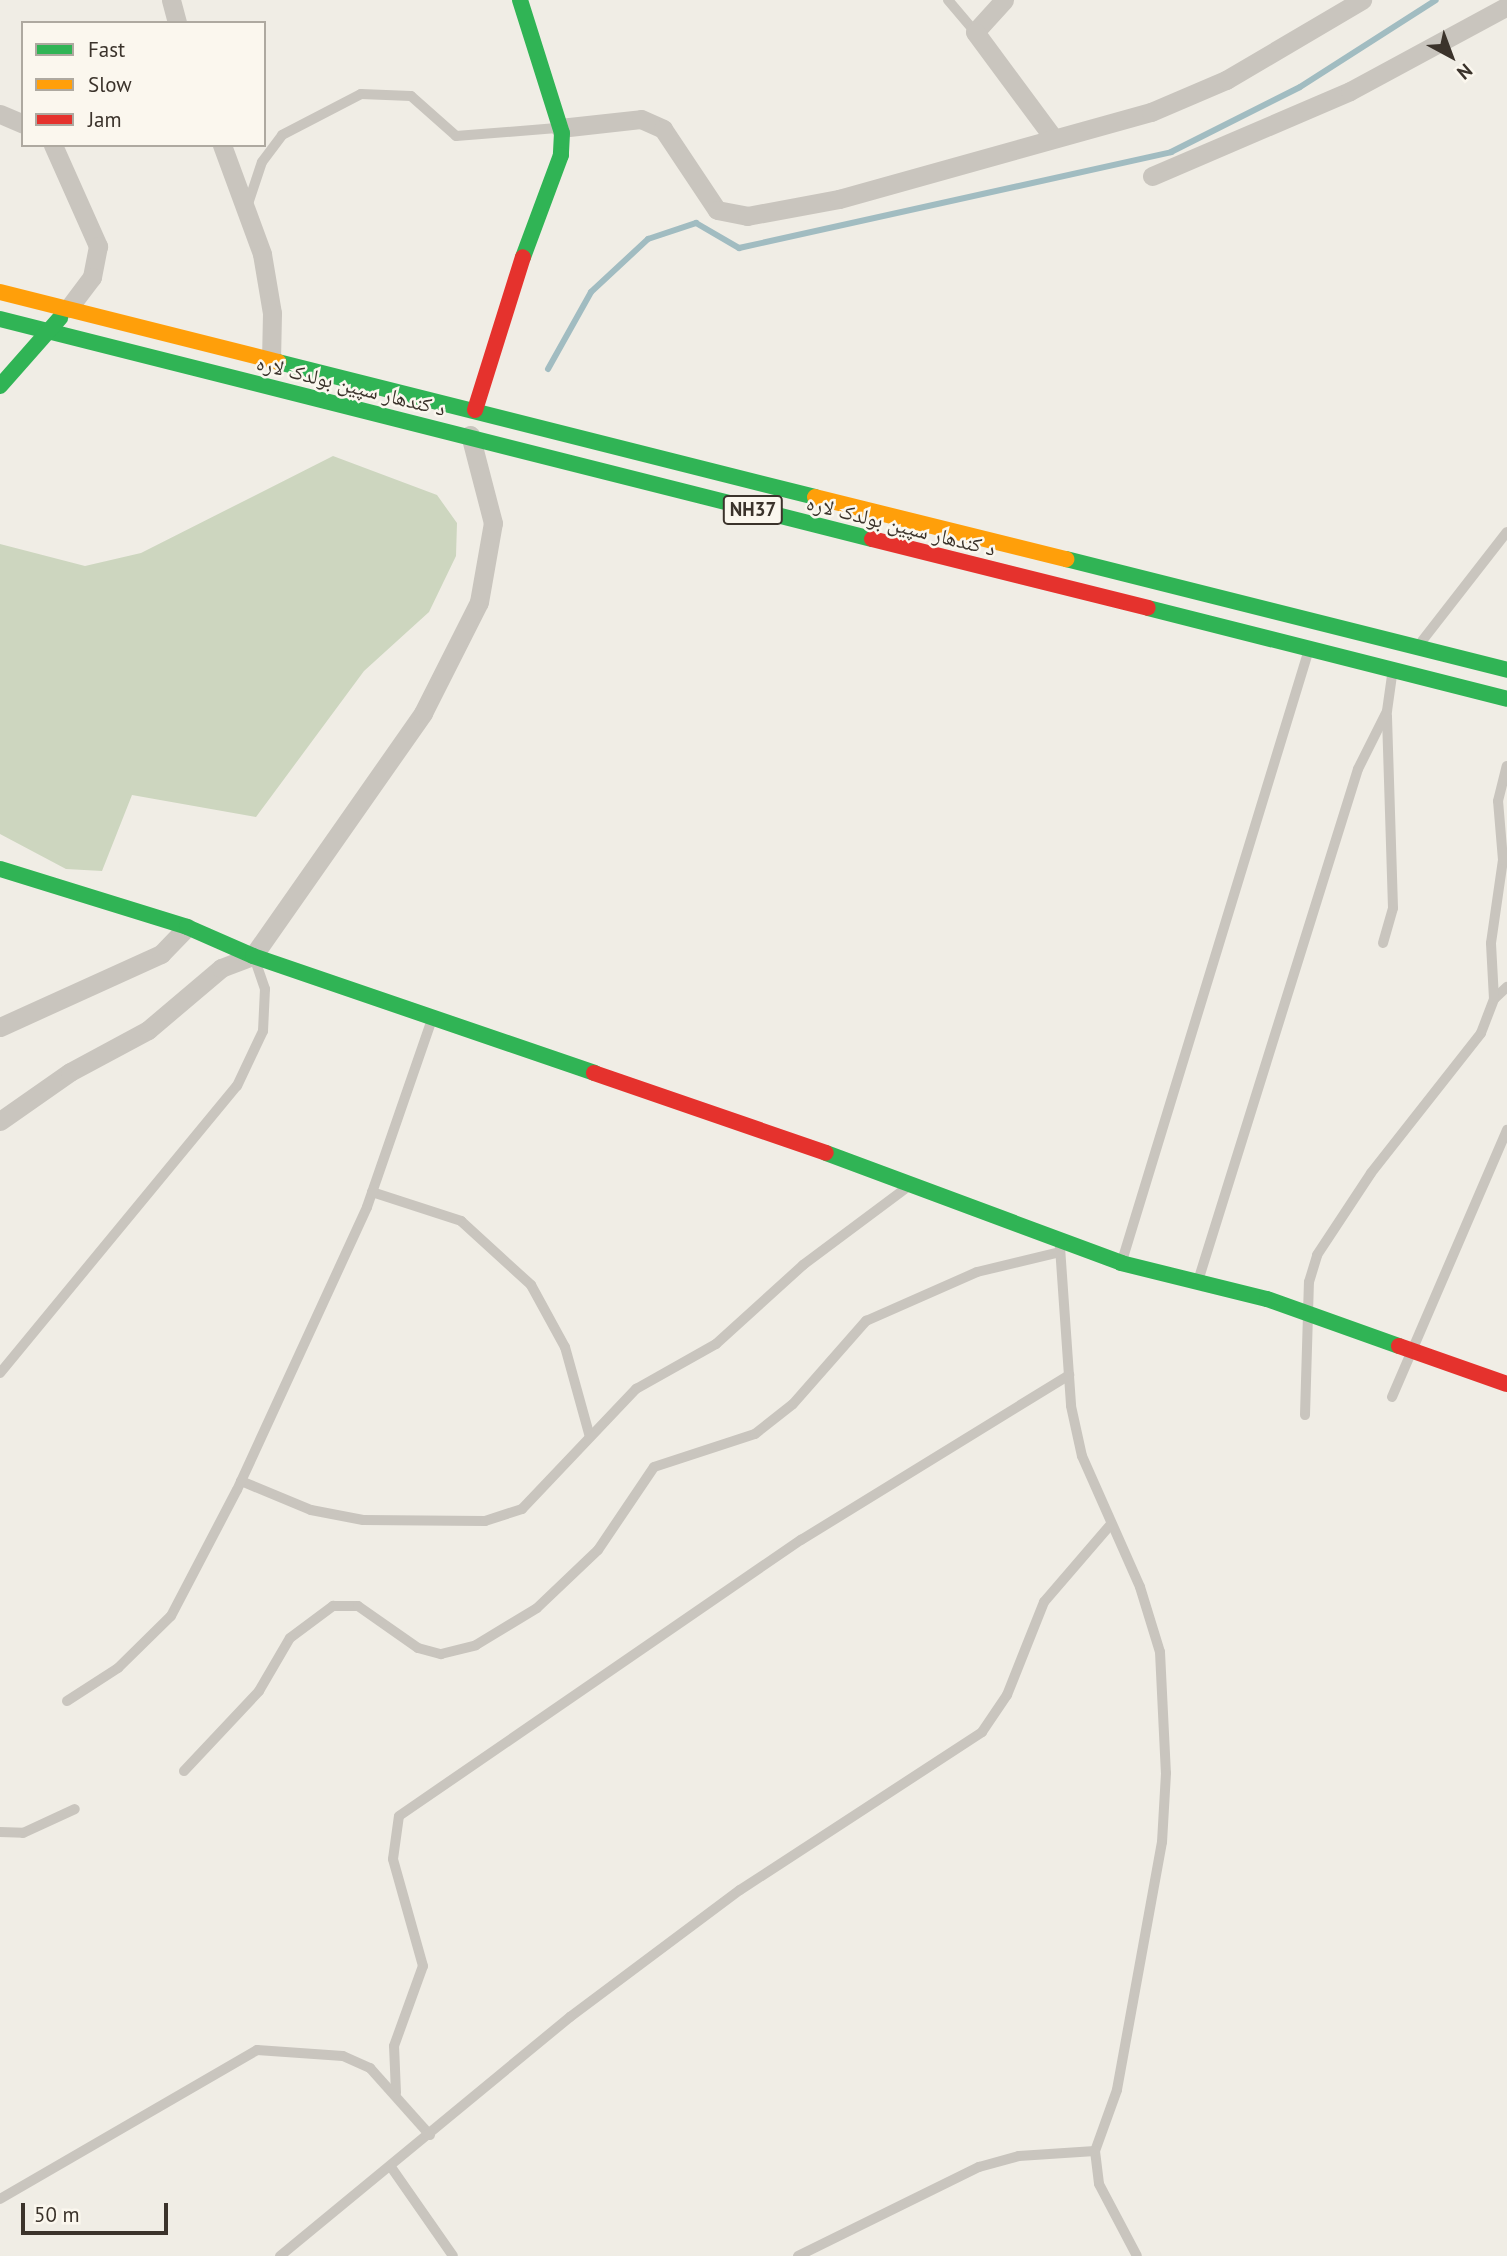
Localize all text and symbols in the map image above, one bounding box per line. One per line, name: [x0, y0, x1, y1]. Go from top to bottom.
legend: [21, 21, 266, 147]
north arrow: [1416, 21, 1486, 91]
text: Fast: [88, 36, 125, 63]
text: N: [1452, 59, 1477, 85]
text: Slow: [88, 71, 132, 98]
text: Jam: [88, 106, 122, 133]
street label: د کندهار سپین بولدک لاره: [254, 350, 448, 422]
street label: د کندهار سپین بولدک لاره: [804, 490, 998, 562]
road number: NH37: [722, 495, 784, 526]
scale bar: [24, 2190, 172, 2234]
text: 50 m: [34, 2201, 80, 2228]

